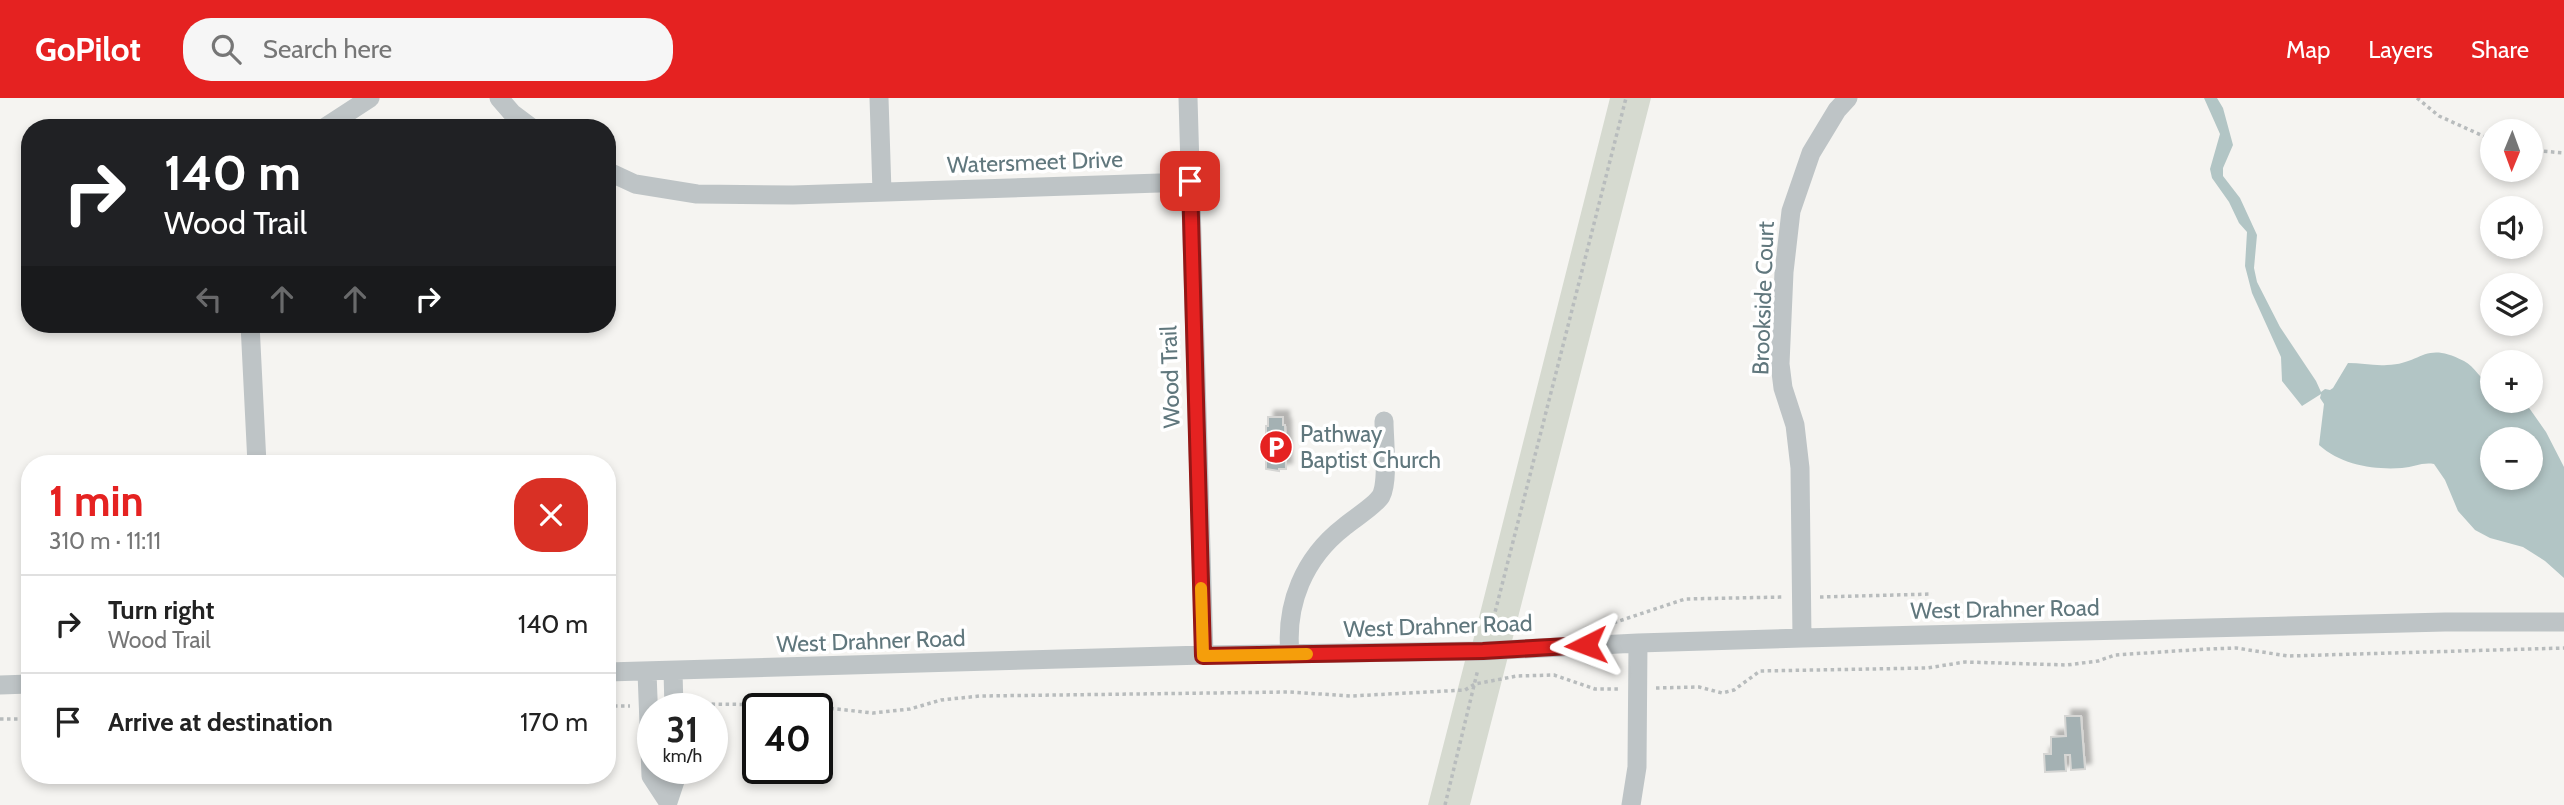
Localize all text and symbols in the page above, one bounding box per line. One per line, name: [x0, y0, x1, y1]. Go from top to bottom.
search box: [183, 18, 673, 81]
text: GoPilot: [35, 29, 141, 69]
icon: search: [207, 30, 245, 68]
text: Search here: [263, 33, 392, 65]
text: Map: [2286, 35, 2330, 64]
text: Layers: [2368, 35, 2433, 64]
text: Share: [2471, 35, 2529, 64]
north arrow: [2480, 119, 2543, 182]
map controls: [2480, 119, 2543, 490]
text: 140 m: [164, 143, 301, 202]
street label: Watersmeet Drive: [947, 145, 1124, 179]
icon: right: [49, 147, 140, 238]
pin: [1160, 151, 1220, 211]
icon: arrive: [1171, 162, 1209, 200]
button: sound: [2480, 196, 2543, 259]
text: Wood Trail: [164, 203, 307, 242]
street label: Brookside Court: [1746, 220, 1780, 375]
button: layers: [2480, 273, 2543, 336]
icon: left: [190, 280, 228, 318]
icon: ahead: [263, 280, 301, 318]
icon: ahead: [336, 280, 374, 318]
icon: right: [409, 280, 447, 318]
street label: Wood Trail: [1154, 325, 1186, 429]
button: +: [2480, 350, 2543, 413]
place label: Pathway Baptist Church: [1300, 420, 1441, 474]
button: −: [2480, 427, 2543, 490]
parking icon: Pathway Baptist Church: [1257, 428, 1295, 466]
text: 1 min: [49, 475, 144, 527]
button: close: [514, 478, 588, 552]
text: 310 m · 11:11: [49, 527, 161, 555]
street label: West Drahner Road: [1910, 593, 2100, 625]
text: Turn right: [108, 594, 214, 626]
icon: right: [49, 605, 87, 643]
text: 140 m: [518, 608, 588, 640]
position arrow: [1549, 608, 1623, 682]
street label: West Drahner Road: [1343, 609, 1533, 643]
street label: West Drahner Road: [776, 624, 966, 658]
text: Wood Trail: [108, 626, 211, 654]
speed limit sign: 40: [742, 693, 833, 784]
icon: arrive: [49, 703, 87, 741]
text: Arrive at destination: [108, 706, 333, 738]
text: 170 m: [520, 706, 588, 738]
text: 31: [667, 708, 698, 751]
text: km/h: [663, 745, 702, 767]

